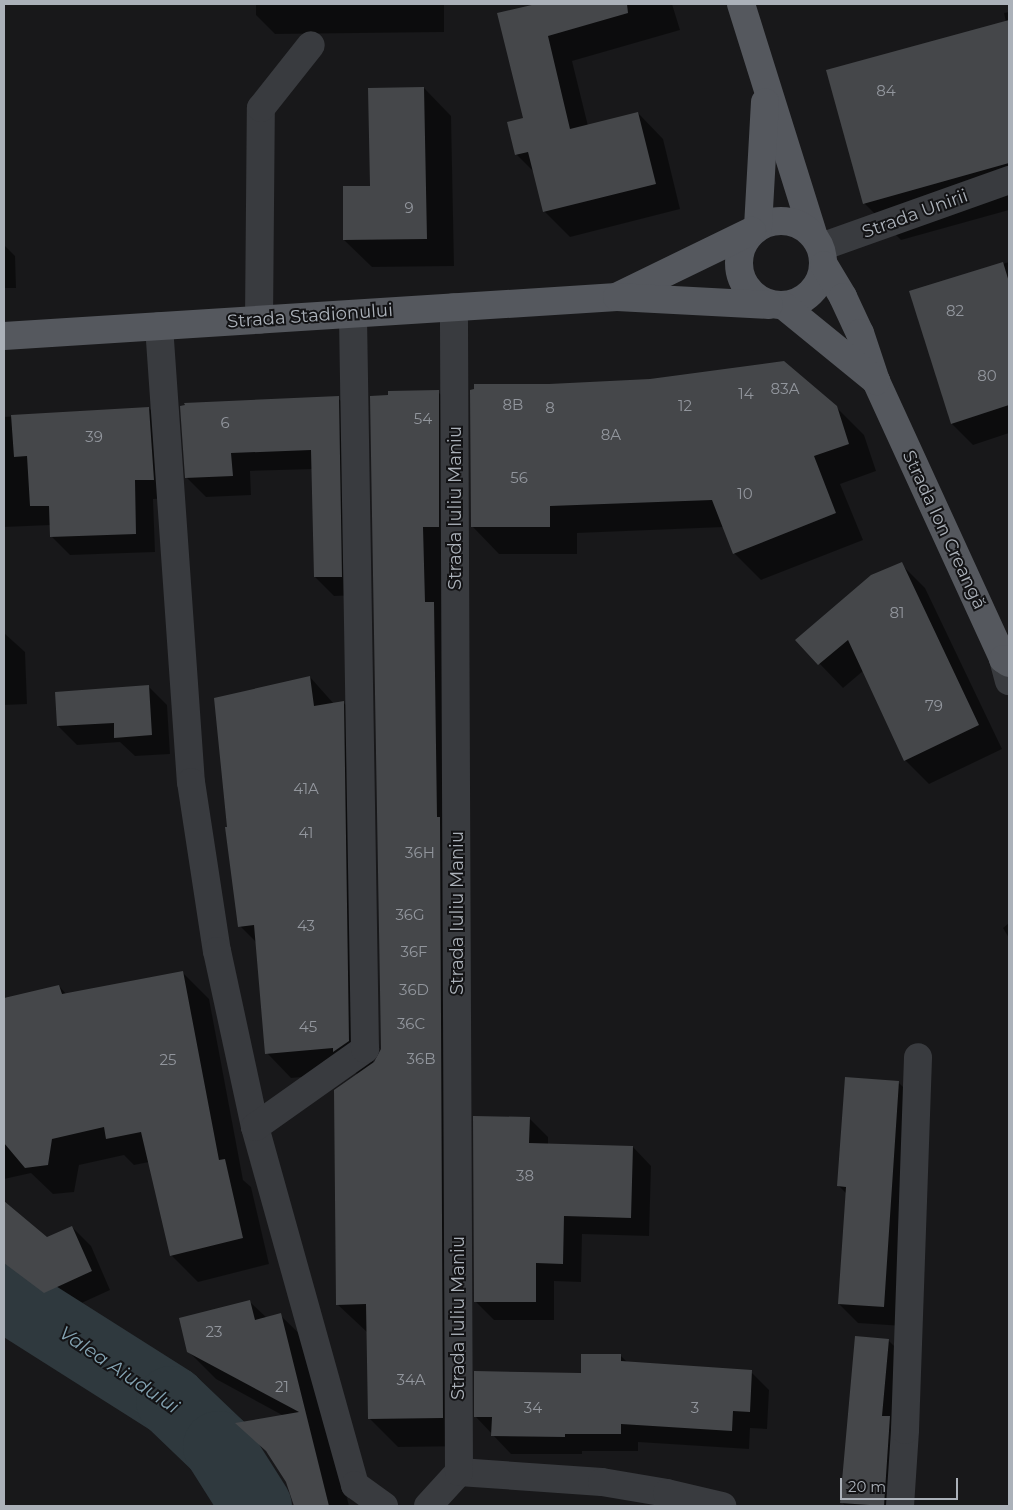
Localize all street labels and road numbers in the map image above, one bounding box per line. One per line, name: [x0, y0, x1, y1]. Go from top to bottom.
street label: Strada Unirii: [859, 185, 971, 243]
street label: Strada Stadionului: [226, 299, 394, 333]
street label: Strada Iuliu Maniu: [444, 426, 466, 590]
street label: Strada Ion Creangă: [898, 447, 990, 613]
street label: Strada Iuliu Maniu: [446, 831, 468, 995]
street label: Strada Iuliu Maniu: [447, 1236, 469, 1400]

